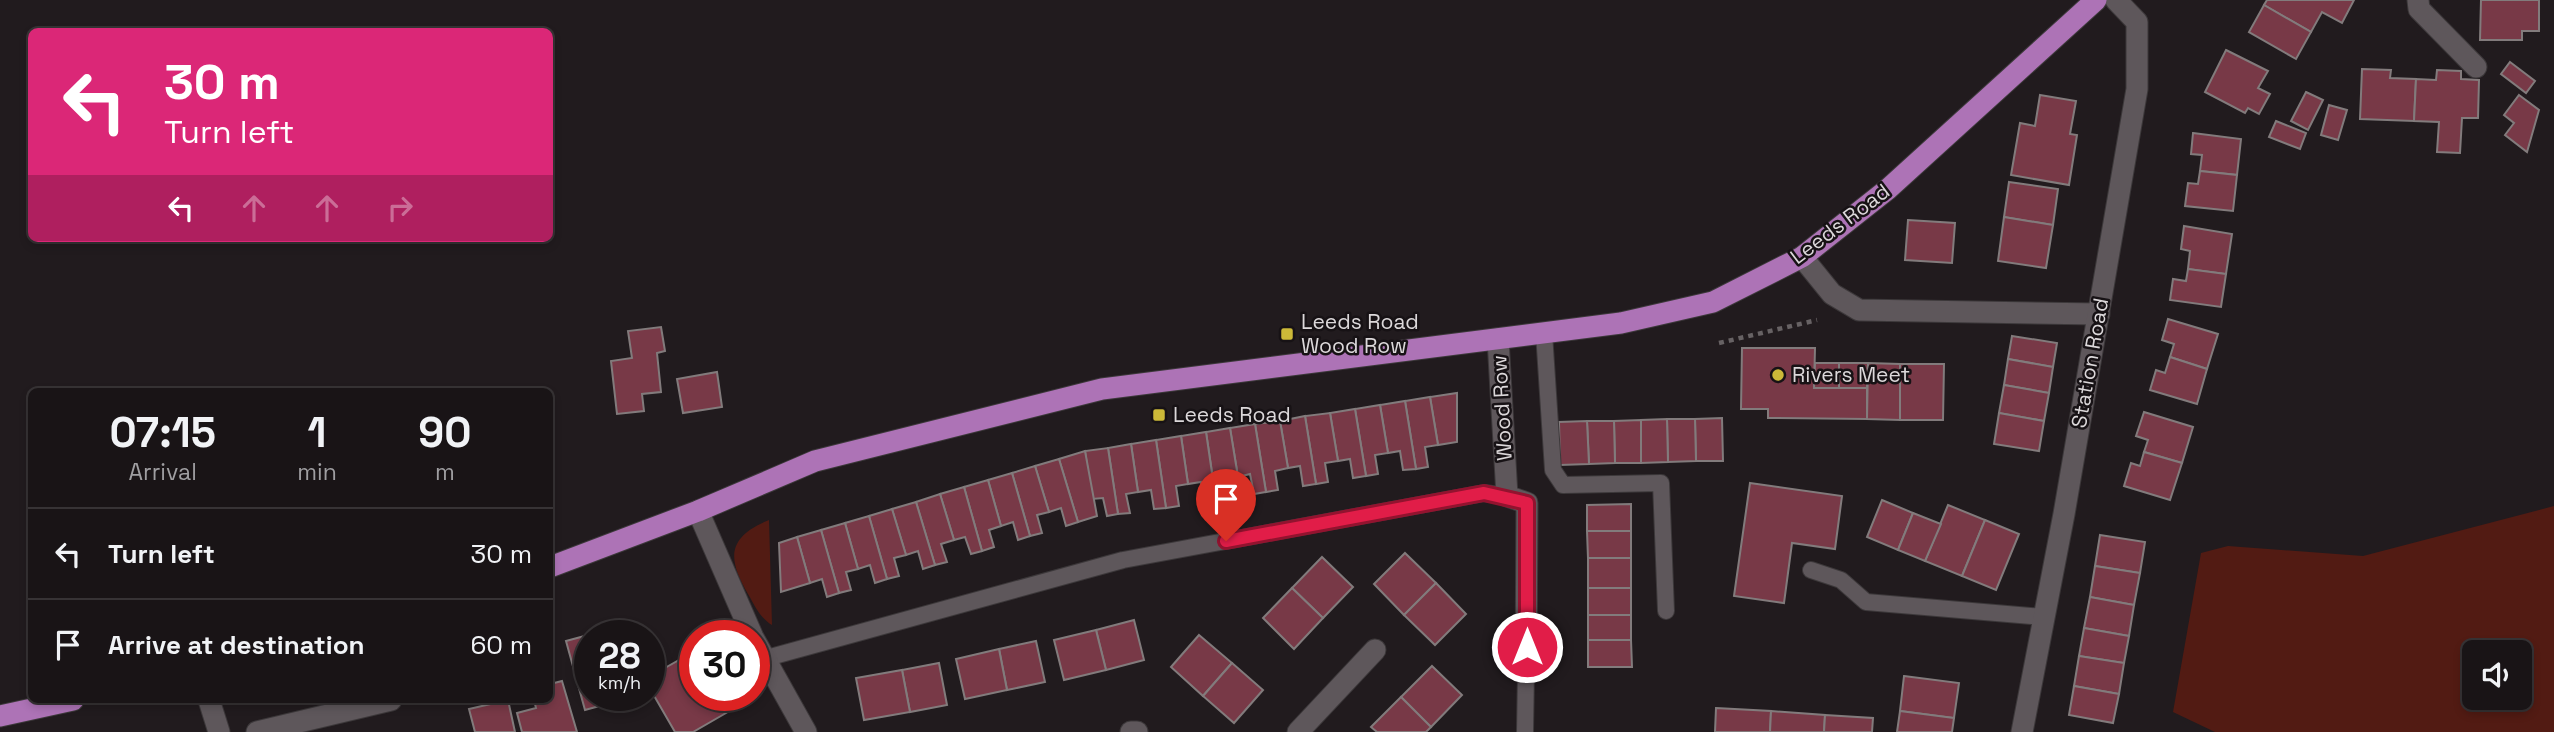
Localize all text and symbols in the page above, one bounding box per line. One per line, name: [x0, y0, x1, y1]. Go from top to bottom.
text: 30 m: [164, 51, 280, 113]
icon: left: [49, 56, 140, 147]
text: Turn left: [164, 112, 294, 152]
street label: Leeds Road: [1785, 177, 1895, 270]
icon: left: [162, 189, 200, 227]
icon: ahead: [235, 189, 273, 227]
icon: ahead: [308, 189, 346, 227]
icon: right: [381, 189, 419, 227]
street label: Station Road: [2065, 296, 2114, 430]
place label: Leeds Road Wood Row: [1301, 308, 1419, 359]
marker: Leeds Road Wood Row: [1279, 326, 1295, 342]
street label: Wood Row: [1485, 354, 1518, 462]
place label: Rivers Meet: [1792, 361, 1910, 388]
marker: Rivers Meet: [1770, 367, 1786, 383]
place label: Leeds Road: [1173, 401, 1291, 428]
text: 07:15: [109, 406, 216, 459]
text: 1: [308, 406, 327, 459]
text: 90: [418, 406, 472, 459]
marker: Leeds Road: [1151, 407, 1167, 423]
text: Arrival: [128, 457, 197, 487]
text: min: [297, 457, 337, 487]
text: m: [435, 457, 455, 487]
pin: [1196, 469, 1256, 541]
icon: arrive: [1207, 480, 1245, 518]
icon: left: [49, 535, 87, 573]
text: Turn left: [108, 537, 215, 571]
text: 30 m: [471, 537, 532, 571]
position arrow: [1490, 610, 1564, 684]
speed limit sign: 30: [679, 620, 770, 711]
icon: arrive: [49, 626, 87, 664]
text: Arrive at destination: [108, 628, 365, 662]
text: 60 m: [470, 628, 532, 662]
text: 28: [599, 634, 640, 678]
map controls: [2462, 640, 2532, 710]
button: sound: [2462, 640, 2532, 710]
text: km/h: [598, 671, 641, 694]

